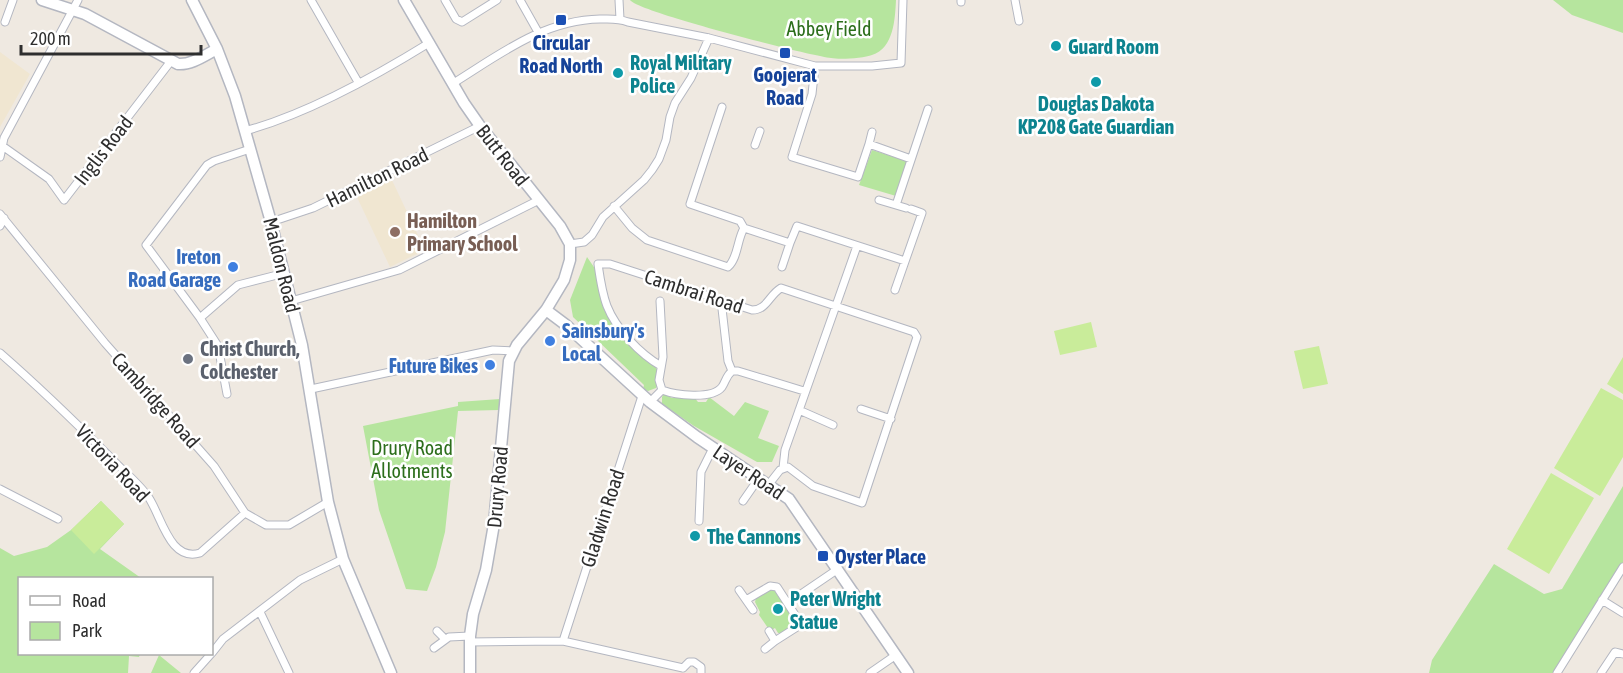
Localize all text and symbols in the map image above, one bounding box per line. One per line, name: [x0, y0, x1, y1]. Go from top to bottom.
marker: Circular Road North: [554, 13, 568, 27]
park label: Abbey Field: [787, 17, 871, 40]
scale bar: [21, 18, 201, 56]
text: 200 m: [30, 28, 71, 49]
place label: Circular Road North: [519, 31, 603, 77]
place label: Guard Room: [1068, 35, 1159, 58]
marker: Guard Room: [1049, 39, 1063, 53]
marker: Goojerat Road: [778, 46, 792, 60]
place label: Royal Military Police: [630, 51, 732, 97]
place label: Goojerat Road: [753, 63, 817, 109]
marker: Royal Military Police: [611, 66, 625, 80]
marker: Douglas Dakota KP208 Gate Guardian: [1089, 75, 1103, 89]
place label: Douglas Dakota KP208 Gate Guardian: [1018, 92, 1174, 138]
street label: Inglis Road: [69, 111, 137, 189]
street label: Butt Road: [472, 120, 534, 190]
street label: Hamilton Road: [322, 142, 432, 212]
place label: Hamilton Primary School: [407, 209, 518, 255]
street label: Maldon Road: [259, 215, 305, 315]
marker: Hamilton Primary School: [388, 225, 402, 239]
place label: Ireton Road Garage: [128, 245, 221, 291]
marker: Ireton Road Garage: [226, 260, 240, 274]
street label: Cambrai Road: [642, 264, 746, 318]
place label: Sainsbury's Local: [562, 319, 645, 365]
marker: Sainsbury's Local: [543, 334, 557, 348]
place label: Christ Church, Colchester: [200, 337, 300, 383]
street label: Cambridge Road: [107, 348, 205, 452]
marker: Christ Church, Colchester: [181, 352, 195, 366]
place label: Future Bikes: [389, 354, 478, 377]
marker: Future Bikes: [483, 358, 497, 372]
street label: Victoria Road: [71, 420, 155, 506]
park label: Drury Road Allotments: [371, 436, 453, 482]
street label: Layer Road: [709, 440, 789, 504]
street label: Drury Road: [482, 445, 512, 529]
street label: Gladwin Road: [575, 466, 629, 570]
place label: The Cannons: [707, 525, 801, 548]
marker: The Cannons: [688, 529, 702, 543]
place label: Oyster Place: [835, 545, 926, 568]
marker: Oyster Place: [816, 549, 830, 563]
legend: [18, 577, 213, 655]
place label: Peter Wright Statue: [790, 587, 881, 633]
text: Road: [72, 590, 106, 611]
marker: Peter Wright Statue: [771, 602, 785, 616]
text: Park: [72, 620, 102, 641]

